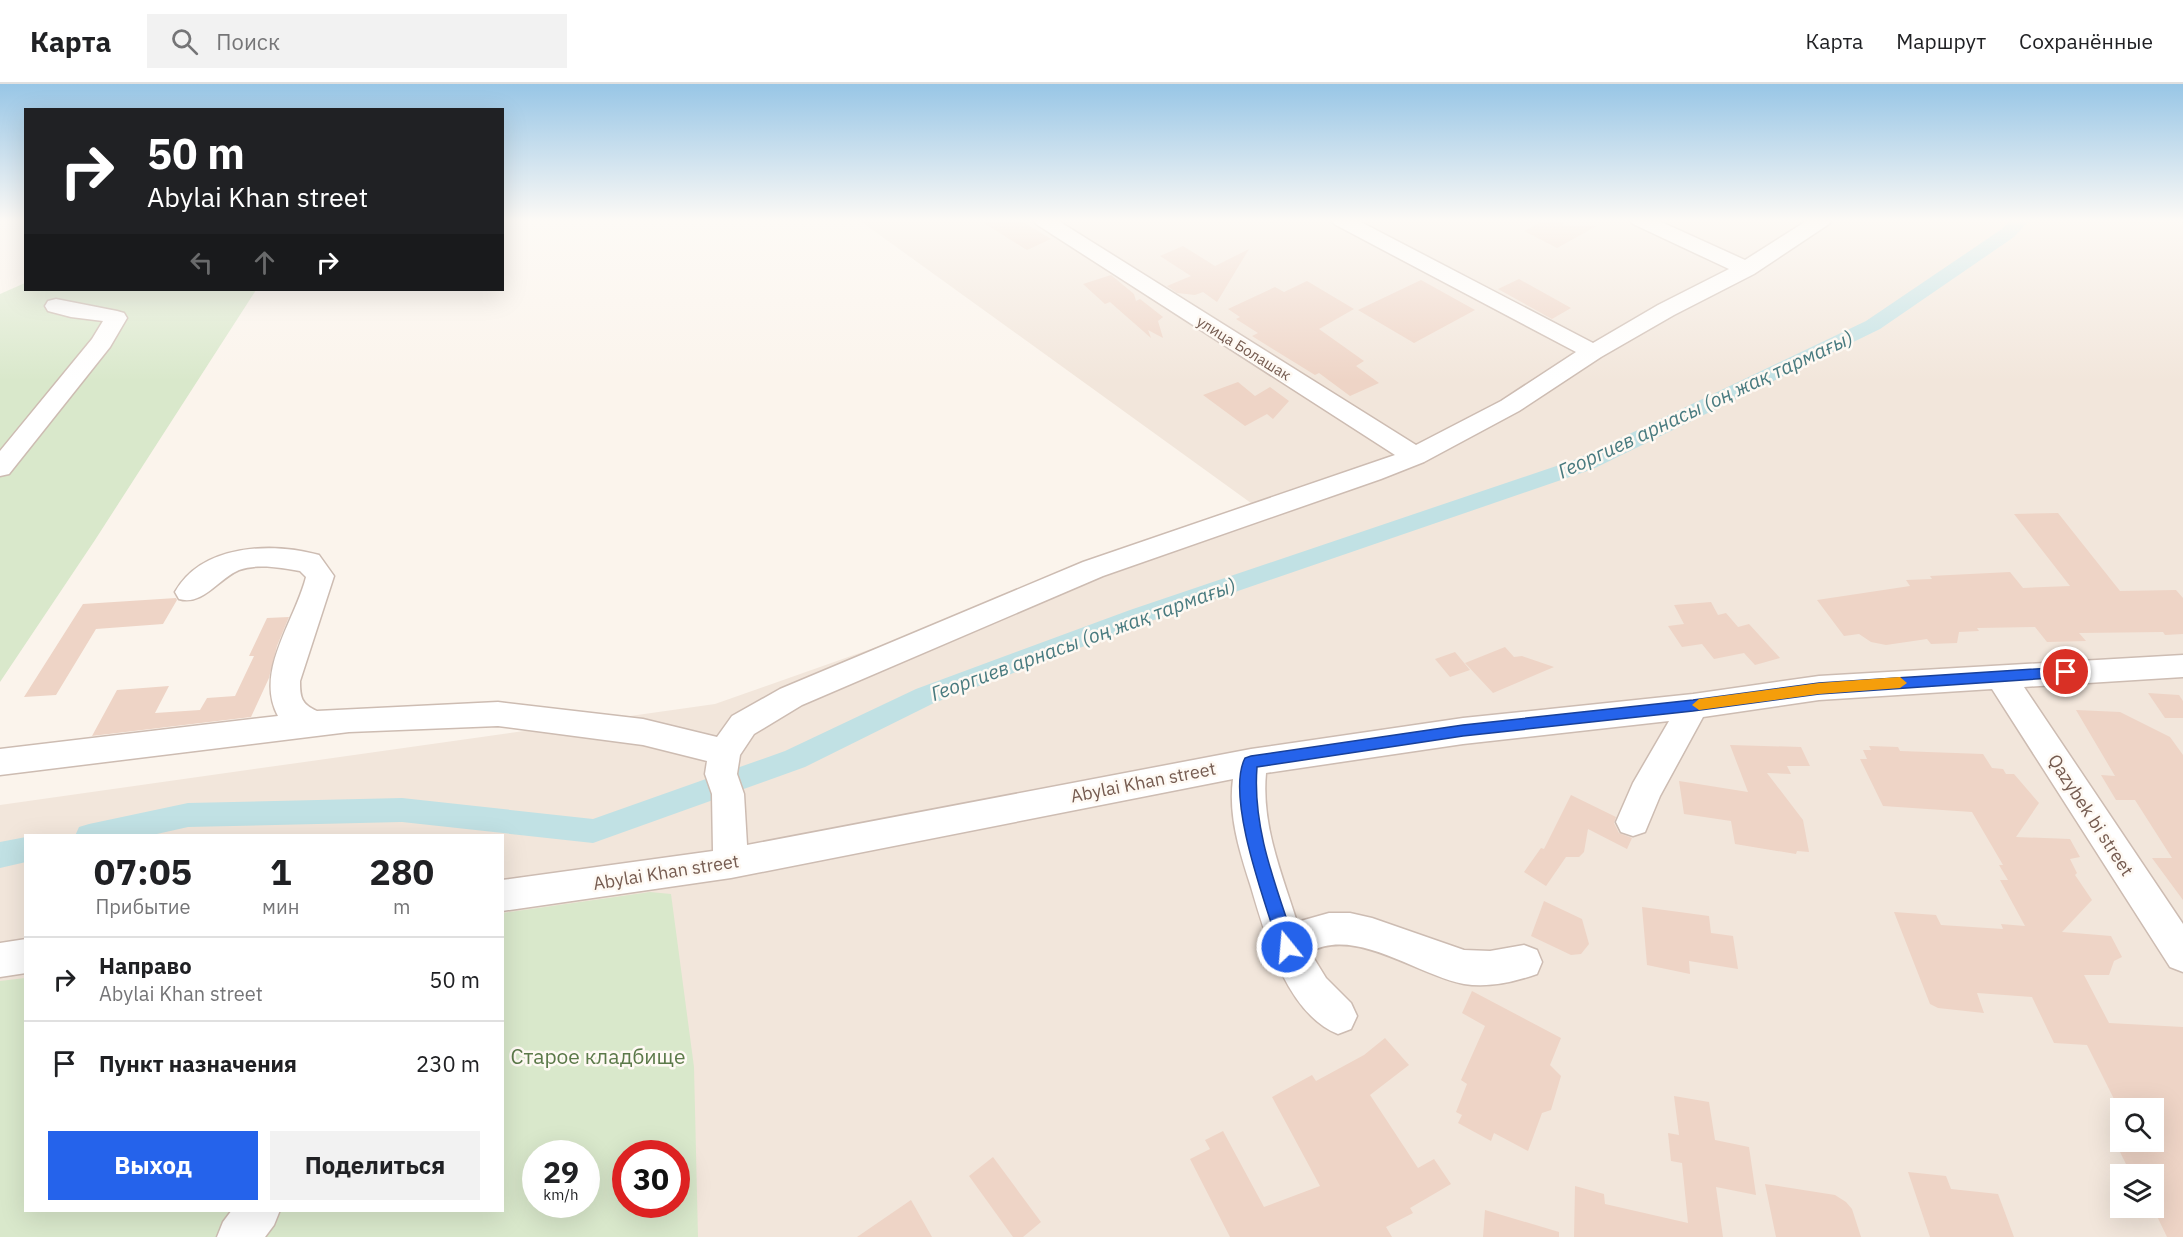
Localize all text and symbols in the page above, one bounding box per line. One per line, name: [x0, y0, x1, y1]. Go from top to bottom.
search box: [147, 14, 567, 68]
text: Карта: [30, 23, 111, 60]
icon: search: [168, 25, 201, 58]
text: Поиск: [216, 27, 280, 56]
text: Карта: [1805, 27, 1863, 55]
text: Маршрут: [1896, 27, 1986, 55]
text: Сохранённые: [2019, 27, 2153, 55]
text: 50 m: [147, 126, 245, 181]
icon: right: [48, 132, 126, 210]
text: Abylai Khan street: [147, 179, 368, 214]
icon: left: [185, 246, 218, 279]
icon: ahead: [248, 246, 281, 279]
icon: right: [311, 246, 344, 279]
street label: улица Болашак: [1193, 311, 1295, 385]
water label: Георгиев арнасы (оң жақ тармағы): [1553, 324, 1857, 484]
water label: Георгиев арнасы (оң жақ тармағы): [927, 571, 1239, 707]
pin: [2040, 646, 2091, 697]
icon: arrive: [2049, 655, 2082, 688]
street label: Qazybek bi street: [2043, 750, 2139, 880]
street label: Abylai Khan street: [1068, 757, 1218, 807]
text: 07:05: [94, 848, 192, 895]
text: 1: [270, 848, 292, 895]
text: 280: [369, 848, 434, 895]
street label: Abylai Khan street: [591, 849, 741, 895]
text: Прибытие: [95, 893, 191, 920]
text: мин: [262, 893, 299, 920]
text: m: [393, 893, 410, 920]
position arrow: [1255, 915, 1319, 979]
text: Направо: [99, 951, 192, 980]
icon: right: [48, 963, 81, 996]
text: 50 m: [429, 965, 480, 994]
text: Abylai Khan street: [99, 980, 263, 1007]
park label: Старое кладбище: [511, 1042, 685, 1070]
icon: arrive: [48, 1047, 81, 1080]
text: Пункт назначения: [99, 1049, 297, 1078]
text: 230 m: [416, 1049, 480, 1078]
map controls: [2110, 1098, 2164, 1218]
button: search: [2110, 1098, 2164, 1152]
button: Выход: [48, 1131, 258, 1200]
button: Поделиться: [270, 1131, 480, 1200]
speed limit sign: 30: [612, 1140, 690, 1218]
text: 29: [543, 1152, 579, 1191]
button: layers: [2110, 1164, 2164, 1218]
text: km/h: [543, 1185, 579, 1204]

